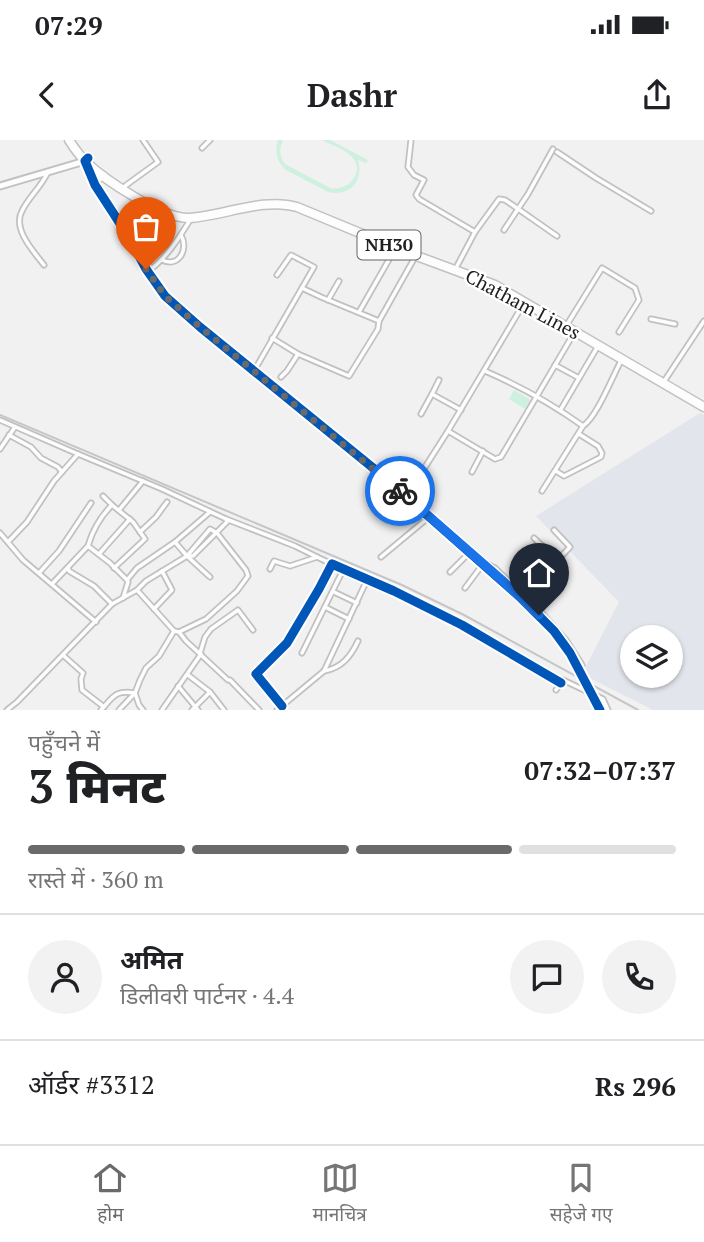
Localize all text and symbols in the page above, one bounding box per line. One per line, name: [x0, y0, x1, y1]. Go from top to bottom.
text: 07:29: [35, 8, 103, 42]
text: Dashr: [307, 74, 397, 116]
icon: back: [28, 76, 66, 114]
icon: share: [638, 76, 676, 114]
pin: [116, 197, 176, 269]
icon: bag: [127, 208, 165, 246]
road number: NH30: [358, 230, 420, 260]
street label: Chatham Lines: [461, 263, 585, 344]
courier: [365, 456, 435, 526]
icon: bike: [381, 472, 419, 510]
pin: [509, 543, 569, 615]
icon: home: [520, 554, 558, 592]
map controls: [620, 625, 683, 688]
button: layers: [620, 625, 683, 688]
text: पहुँचने में: [28, 727, 100, 758]
text: 07:32–07:37: [524, 753, 676, 787]
text: 3 मिनट: [28, 755, 165, 816]
text: रास्ते में · 360 m: [28, 864, 164, 895]
button: person: [28, 940, 102, 1014]
button: chat: [510, 940, 584, 1014]
button: phone: [602, 940, 676, 1014]
text: अमित: [120, 942, 183, 976]
text: डिलीवरी पार्टनर · 4.4: [120, 980, 294, 1011]
text: ऑर्डर #3312: [28, 1067, 155, 1101]
text: Rs 296: [595, 1069, 676, 1103]
tab: होम: [91, 1159, 129, 1229]
tab: मानचित्र: [312, 1159, 367, 1229]
tab: सहेजे गए: [550, 1159, 613, 1229]

